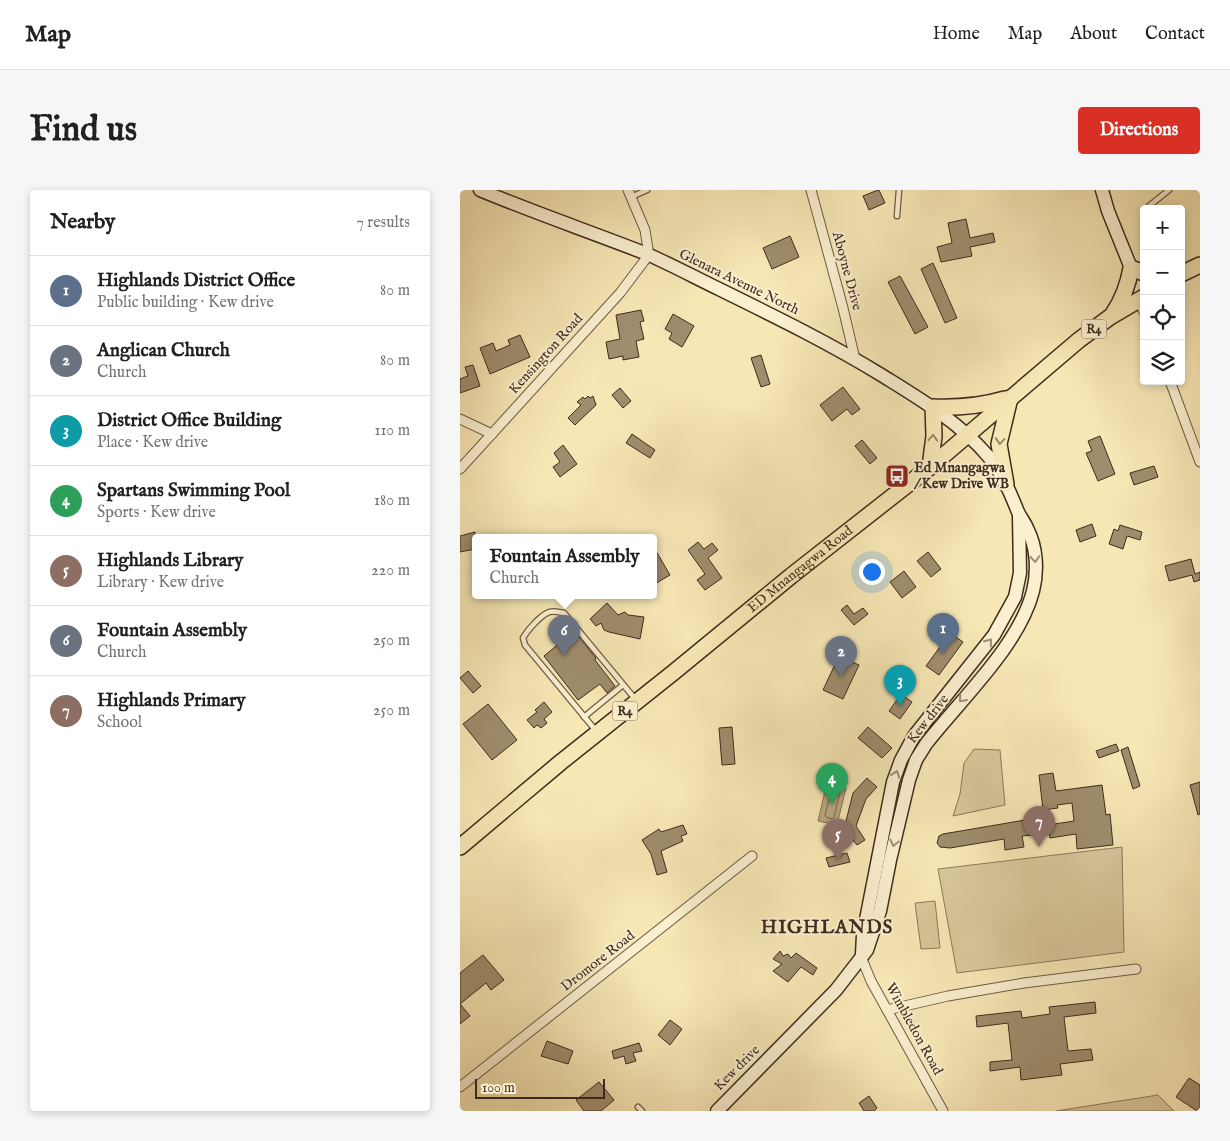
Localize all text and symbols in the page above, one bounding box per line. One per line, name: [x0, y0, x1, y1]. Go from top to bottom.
text: Map: [25, 19, 71, 50]
text: Home: [933, 23, 980, 46]
text: Map: [1008, 23, 1042, 46]
text: About: [1070, 23, 1117, 46]
text: Contact: [1145, 23, 1205, 46]
button: Directions: [1078, 107, 1200, 154]
text: Find us: [30, 108, 137, 153]
map controls: [1140, 205, 1185, 385]
button: +: [1140, 205, 1185, 250]
text: Nearby: [50, 209, 115, 236]
text: 7 results: [356, 213, 410, 233]
street label: Aboyne Drive: [828, 229, 866, 313]
street label: Glenara Avenue North: [676, 245, 803, 319]
button: −: [1140, 250, 1185, 295]
text: Highlands District Office: [97, 269, 295, 293]
text: 1: [63, 281, 69, 301]
text: 80 m: [380, 281, 410, 301]
text: Public building · Kew drive: [97, 293, 274, 313]
button: locate: [1140, 295, 1185, 340]
street label: Kensington Road: [505, 310, 587, 398]
road number: R4: [1082, 320, 1106, 338]
text: Anglican Church: [97, 339, 230, 363]
button: layers: [1140, 340, 1185, 385]
text: 2: [62, 351, 70, 371]
text: 80 m: [380, 351, 410, 371]
text: Church: [97, 363, 146, 383]
text: District Office Building: [97, 409, 281, 433]
text: 3: [63, 421, 69, 441]
text: 110 m: [374, 421, 410, 441]
text: Place · Kew drive: [97, 433, 208, 453]
one-way arrow: [928, 433, 939, 441]
one-way arrow: [995, 437, 1006, 445]
place label: Ed Mnangagwa / Kew Drive WB: [913, 459, 1009, 493]
bus stop icon: Ed Mnangagwa / Kew Drive WB: [884, 463, 910, 489]
text: Spartans Swimming Pool: [97, 479, 290, 503]
text: 4: [62, 491, 70, 511]
text: 180 m: [374, 491, 410, 511]
text: Sports · Kew drive: [97, 503, 216, 523]
street label: ED Mnangagwa Road: [744, 522, 857, 617]
popup: [472, 534, 657, 599]
text: Fountain Assembly: [490, 545, 640, 569]
text: Highlands Library: [97, 549, 243, 573]
one-way arrow: [1029, 555, 1040, 563]
your location: [859, 559, 885, 585]
text: 5: [63, 561, 69, 581]
text: 220 m: [371, 561, 410, 581]
text: Church: [490, 569, 539, 589]
text: Library · Kew drive: [97, 573, 224, 593]
pin: 1: [927, 613, 959, 654]
pin: 6: [548, 615, 580, 656]
text: Fountain Assembly: [97, 619, 247, 643]
text: 6: [63, 631, 69, 651]
text: 250 m: [373, 631, 410, 651]
pin: 2: [825, 636, 857, 677]
one-way arrow: [984, 638, 993, 647]
text: Church: [97, 643, 146, 663]
pin: 3: [884, 665, 916, 706]
text: Highlands Primary: [97, 689, 246, 713]
street label: Kew drive: [903, 690, 953, 747]
one-way arrow: [959, 694, 968, 703]
text: 7: [62, 701, 70, 721]
text: 250 m: [373, 701, 410, 721]
road number: R4: [612, 702, 638, 720]
text: School: [97, 713, 142, 733]
pin: 4: [816, 763, 848, 804]
one-way arrow: [890, 770, 900, 779]
pin: 7: [1023, 806, 1055, 847]
pin: 5: [822, 819, 854, 860]
one-way arrow: [889, 839, 900, 847]
district label: HIGHLANDS: [761, 916, 893, 940]
street label: Dromore Road: [558, 926, 639, 995]
street label: Wimbledon Road: [881, 980, 947, 1079]
street label: Kew drive: [710, 1041, 764, 1095]
scale bar: [475, 1076, 605, 1099]
text: 100 m: [482, 1079, 515, 1097]

